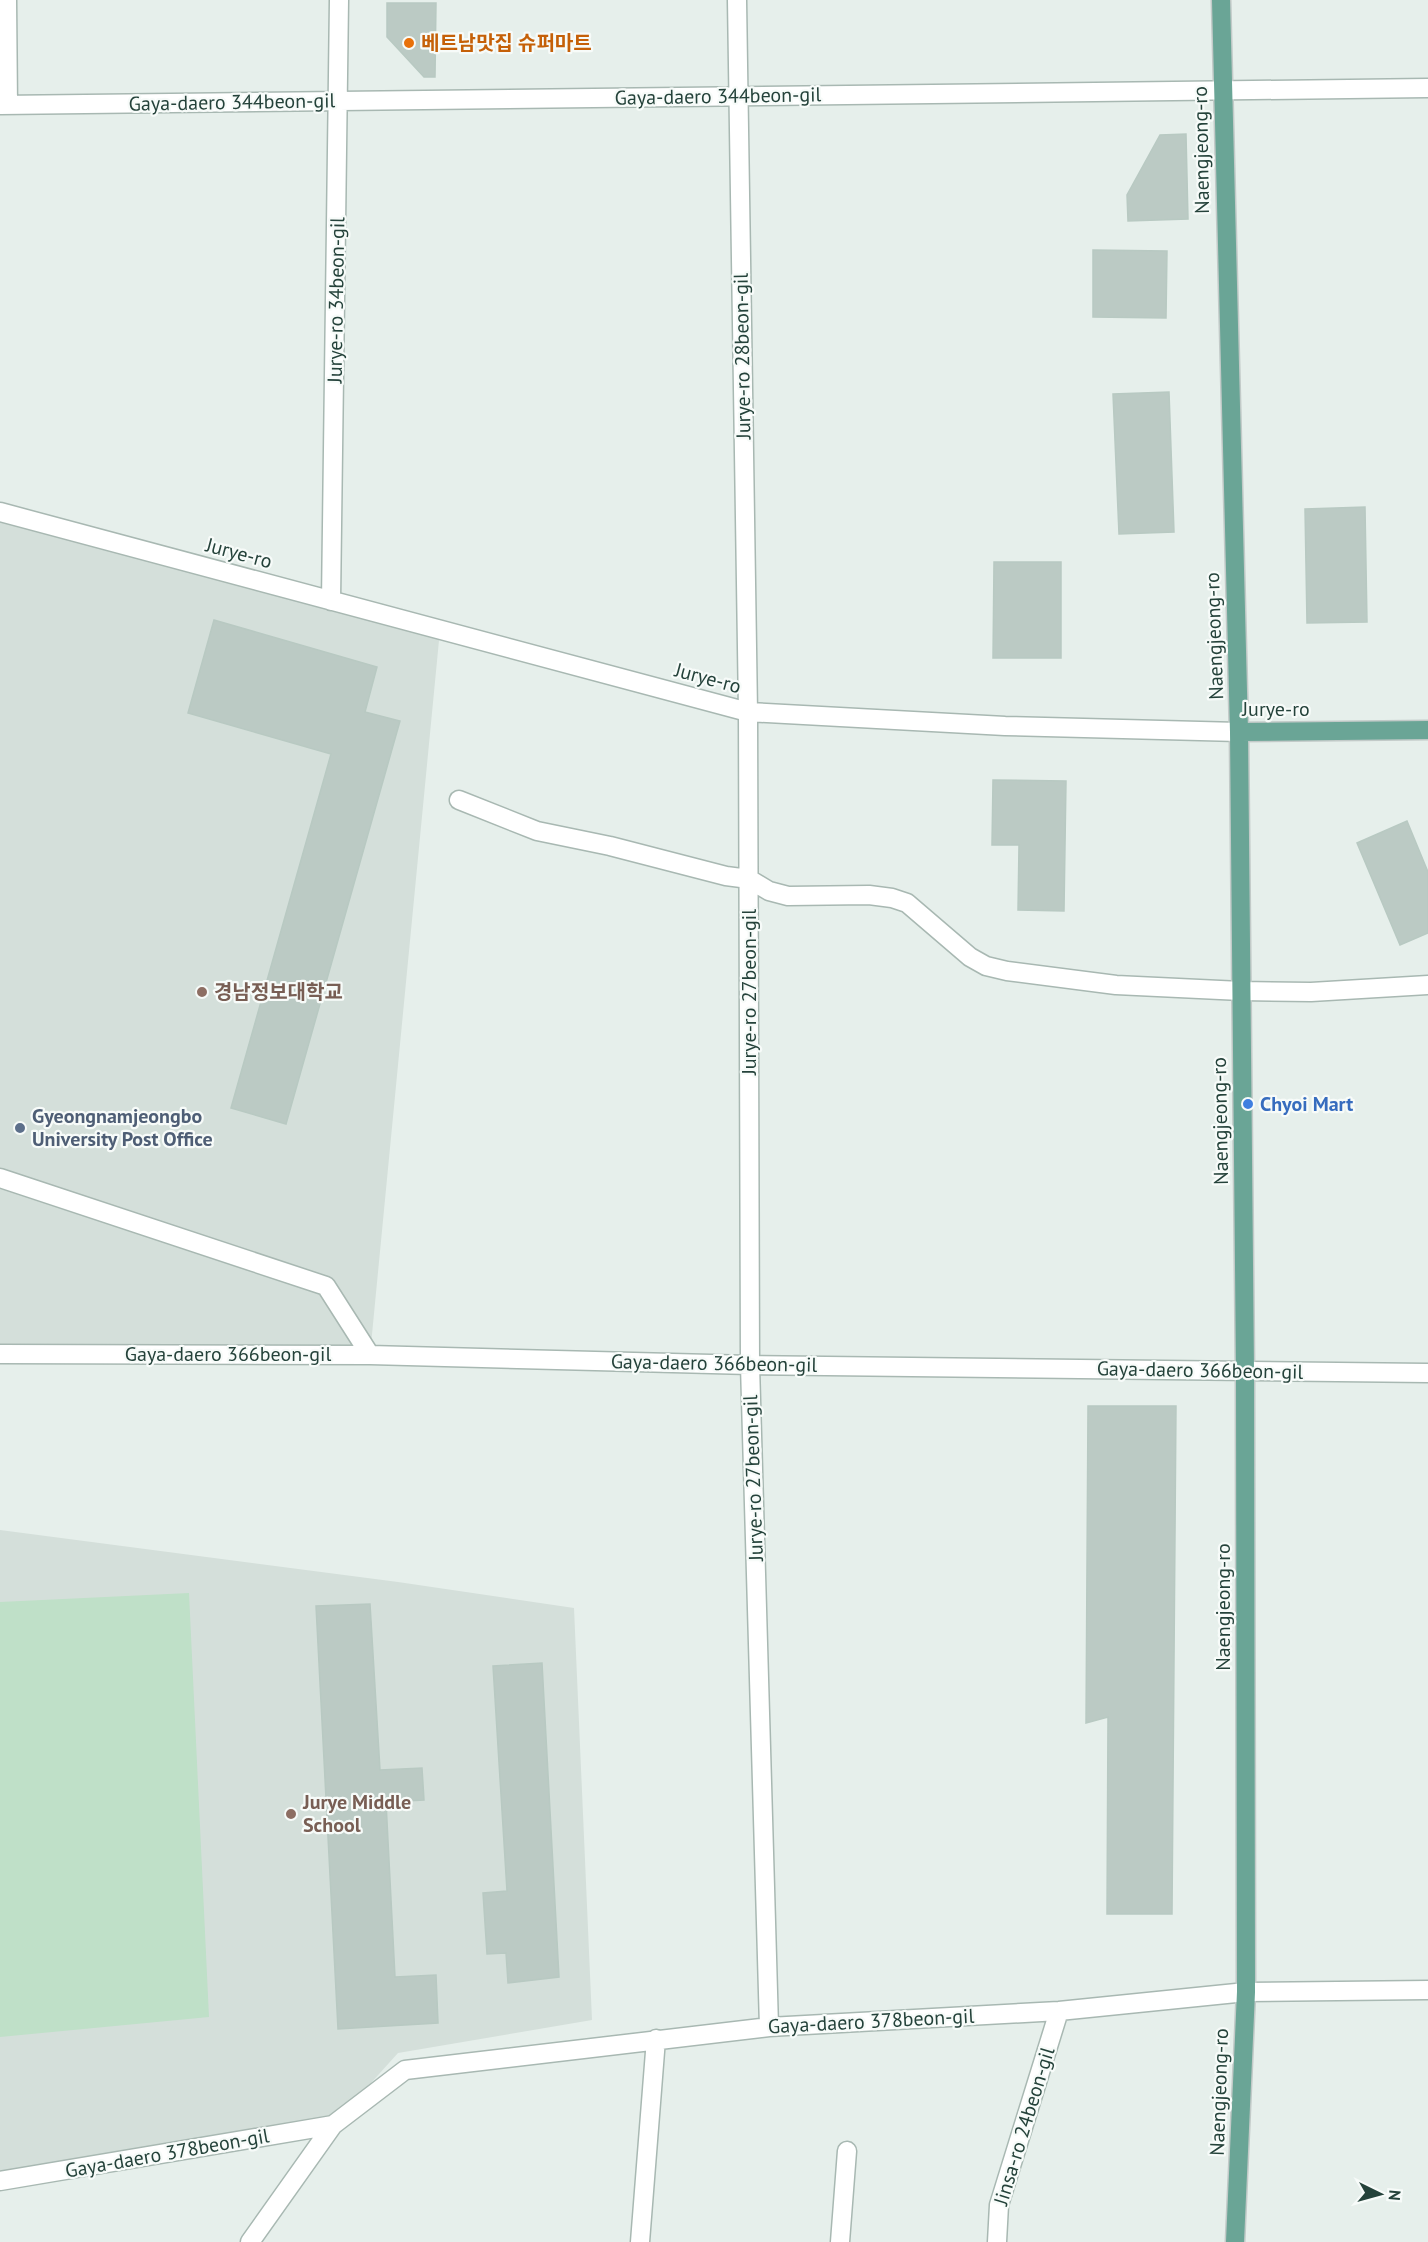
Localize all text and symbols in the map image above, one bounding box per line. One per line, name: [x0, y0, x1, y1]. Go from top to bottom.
place label: 베트남맛집 슈퍼마트: [421, 30, 592, 56]
marker: 베트남맛집 슈퍼마트: [402, 36, 416, 50]
street label: Gaya-daero 344beon-gil: [615, 81, 822, 111]
street label: Naengjeong-ro: [1187, 86, 1215, 214]
street label: Gaya-daero 344beon-gil: [129, 87, 336, 117]
street label: Jurye-ro 34beon-gil: [322, 217, 350, 384]
street label: Jurye-ro 28beon-gil: [728, 273, 756, 440]
street label: Jurye-ro: [202, 531, 275, 574]
street label: Naengjeong-ro: [1199, 572, 1229, 700]
street label: Jurye-ro: [671, 656, 744, 699]
street label: Jurye-ro: [1241, 696, 1310, 722]
street label: Jurye-ro 27beon-gil: [736, 909, 762, 1076]
place label: 경남정보대학교: [214, 979, 343, 1005]
marker: 경남정보대학교: [195, 985, 209, 999]
street label: Naengjeong-ro: [1206, 1057, 1234, 1185]
place label: Chyoi Mart: [1260, 1091, 1353, 1117]
marker: Chyoi Mart: [1241, 1097, 1255, 1111]
place label: Gyeongnamjeongbo University Post Office: [32, 1103, 213, 1152]
marker: Gyeongnamjeongbo University Post Office: [13, 1121, 27, 1135]
street label: Gaya-daero 366beon-gil: [125, 1341, 331, 1367]
street label: Gaya-daero 366beon-gil: [611, 1348, 818, 1378]
street label: Gaya-daero 366beon-gil: [1097, 1355, 1304, 1385]
street label: Jurye-ro 27beon-gil: [737, 1394, 769, 1562]
street label: Naengjeong-ro: [1210, 1543, 1236, 1671]
place label: Jurye Middle School: [302, 1789, 411, 1838]
marker: Jurye Middle School: [284, 1807, 298, 1821]
street label: Gaya-daero 378beon-gil: [767, 2003, 975, 2039]
street label: Naengjeong-ro: [1204, 2028, 1234, 2156]
street label: Jinsa-ro 24beon-gil: [987, 2044, 1060, 2209]
street label: Gaya-daero 378beon-gil: [63, 2122, 271, 2184]
north arrow: [1350, 2164, 1410, 2224]
text: N: [1385, 2189, 1405, 2201]

